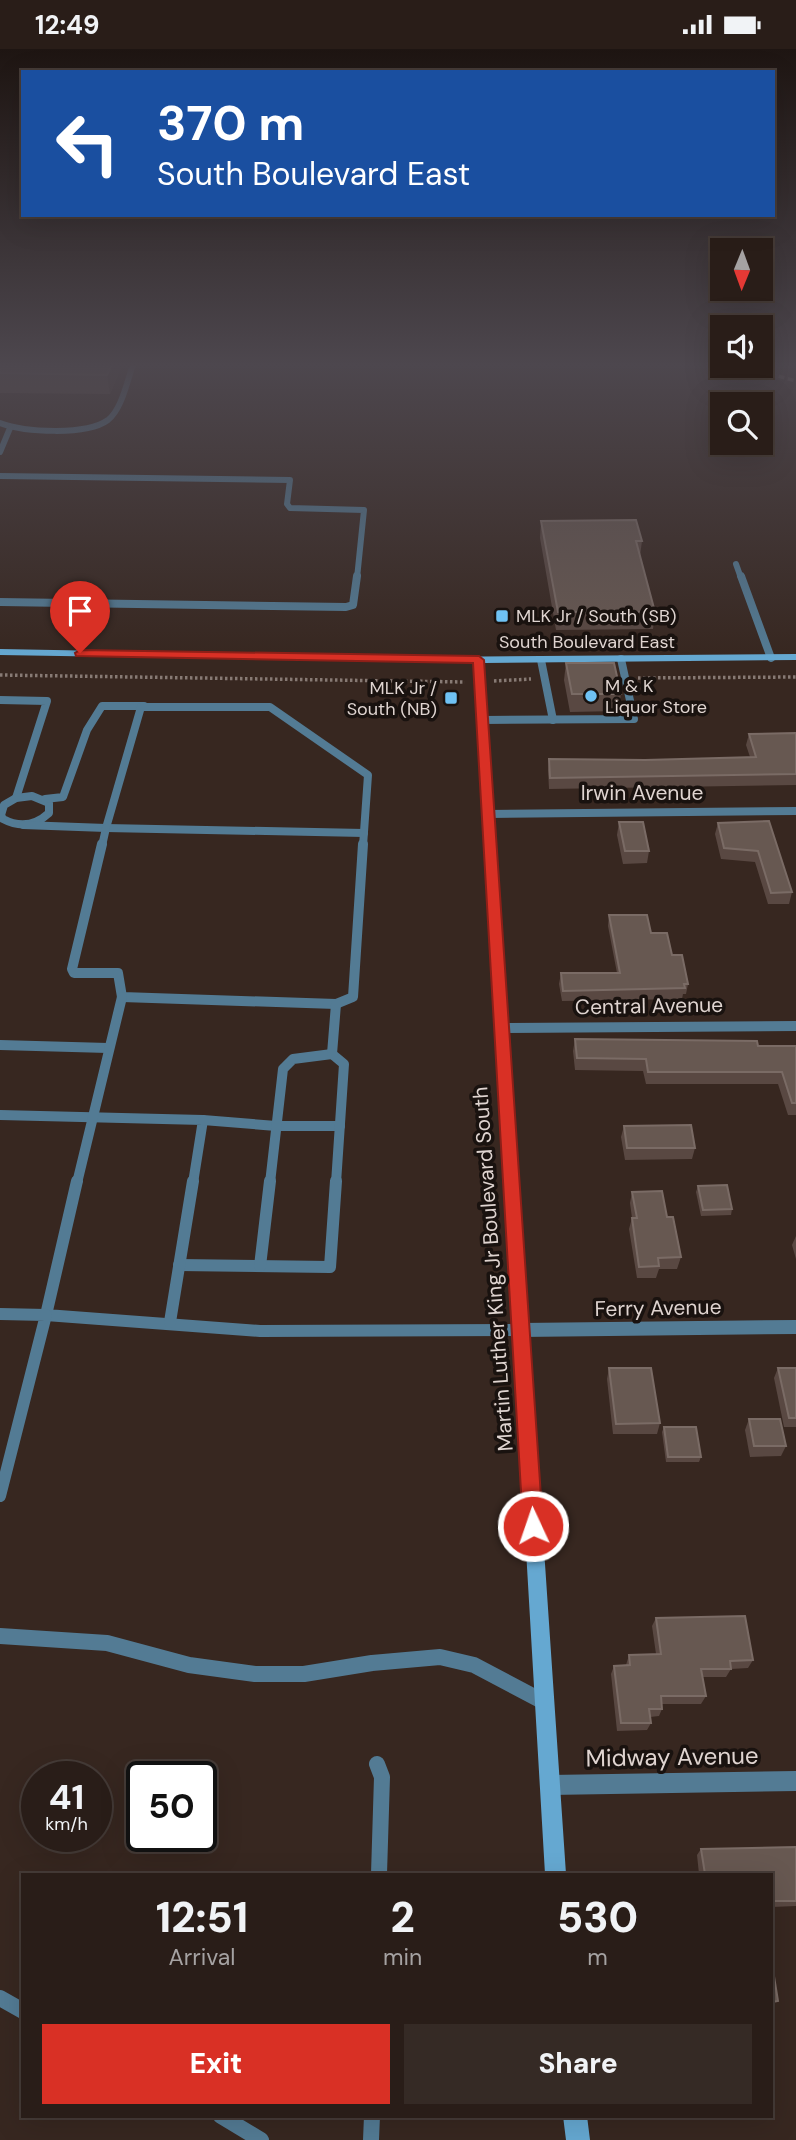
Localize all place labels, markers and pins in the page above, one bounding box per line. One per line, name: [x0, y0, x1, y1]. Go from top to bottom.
pin: [50, 581, 110, 653]
place label: MLK Jr / South (SB): [516, 604, 677, 628]
marker: MLK Jr / South (SB): [494, 608, 510, 624]
place label: M & K Liquor Store: [605, 674, 707, 719]
place label: MLK Jr / South (NB): [347, 676, 437, 721]
marker: M & K Liquor Store: [583, 688, 599, 704]
marker: MLK Jr / South (NB): [443, 690, 459, 706]

